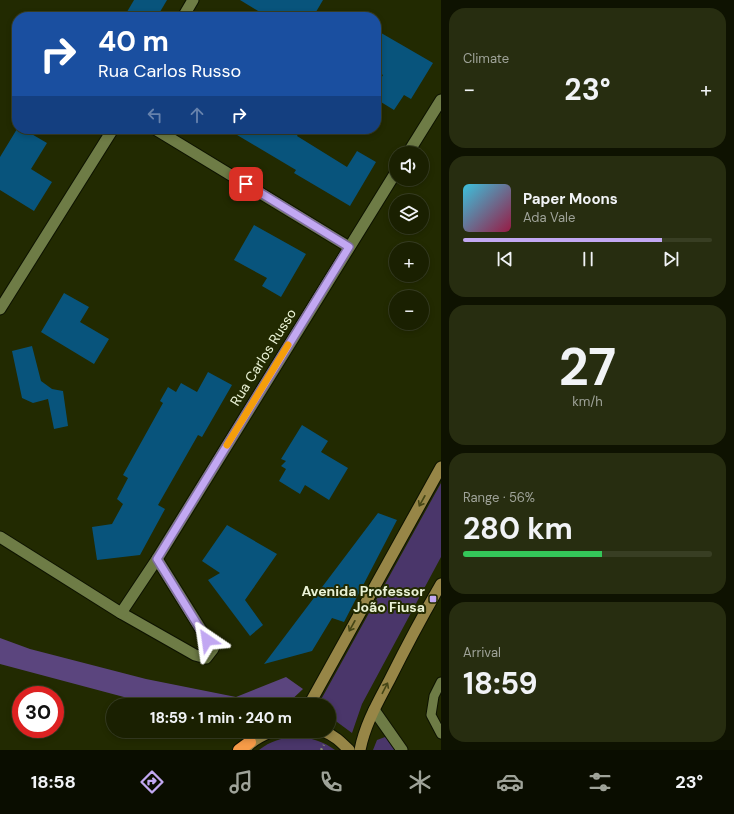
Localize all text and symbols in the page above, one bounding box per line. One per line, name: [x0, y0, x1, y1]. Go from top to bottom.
text: 40 m: [98, 23, 169, 60]
icon: right: [32, 28, 84, 80]
text: Climate: [463, 50, 509, 67]
text: Rua Carlos Russo: [98, 59, 241, 83]
text: 23°: [564, 70, 611, 109]
text: −: [463, 75, 475, 104]
text: +: [700, 75, 712, 104]
icon: left: [144, 104, 166, 126]
icon: ahead: [186, 104, 208, 126]
icon: right: [228, 104, 250, 126]
map controls: [389, 146, 429, 330]
button: sound: [389, 146, 429, 186]
pin: [229, 167, 263, 201]
icon: arrive: [235, 173, 257, 195]
text: Paper Moons: [523, 189, 618, 209]
button: layers: [389, 194, 429, 234]
text: Ada Vale: [523, 209, 575, 226]
button: +: [389, 242, 429, 282]
icon: previous: [494, 248, 516, 270]
icon: pause: [577, 248, 599, 270]
icon: next: [660, 248, 682, 270]
button: −: [389, 290, 429, 330]
street label: Rua Carlos Russo: [226, 305, 300, 409]
text: 27: [559, 333, 616, 401]
text: km/h: [572, 393, 603, 410]
text: Range · 56%: [463, 489, 535, 506]
one-way arrow: [418, 495, 425, 507]
text: 280 km: [463, 509, 573, 548]
place label: Avenida Professor João Fiusa: [301, 582, 425, 616]
marker: Avenida Professor João Fiusa: [428, 594, 438, 604]
position arrow: [186, 619, 228, 661]
one-way arrow: [347, 620, 355, 632]
text: Arrival: [463, 644, 501, 661]
text: 18:59: [463, 664, 538, 703]
one-way arrow: [382, 682, 389, 694]
speed limit sign: 30: [12, 686, 64, 738]
text: 18:59 · 1 min · 240 m: [150, 708, 292, 728]
icon: directions: [138, 768, 166, 796]
icon: music: [227, 768, 255, 796]
icon: phone: [317, 768, 345, 796]
icon: climate: [406, 768, 434, 796]
icon: car: [496, 768, 524, 796]
icon: filters: [586, 768, 614, 796]
text: 18:58: [31, 770, 76, 794]
text: 23°: [675, 770, 703, 794]

